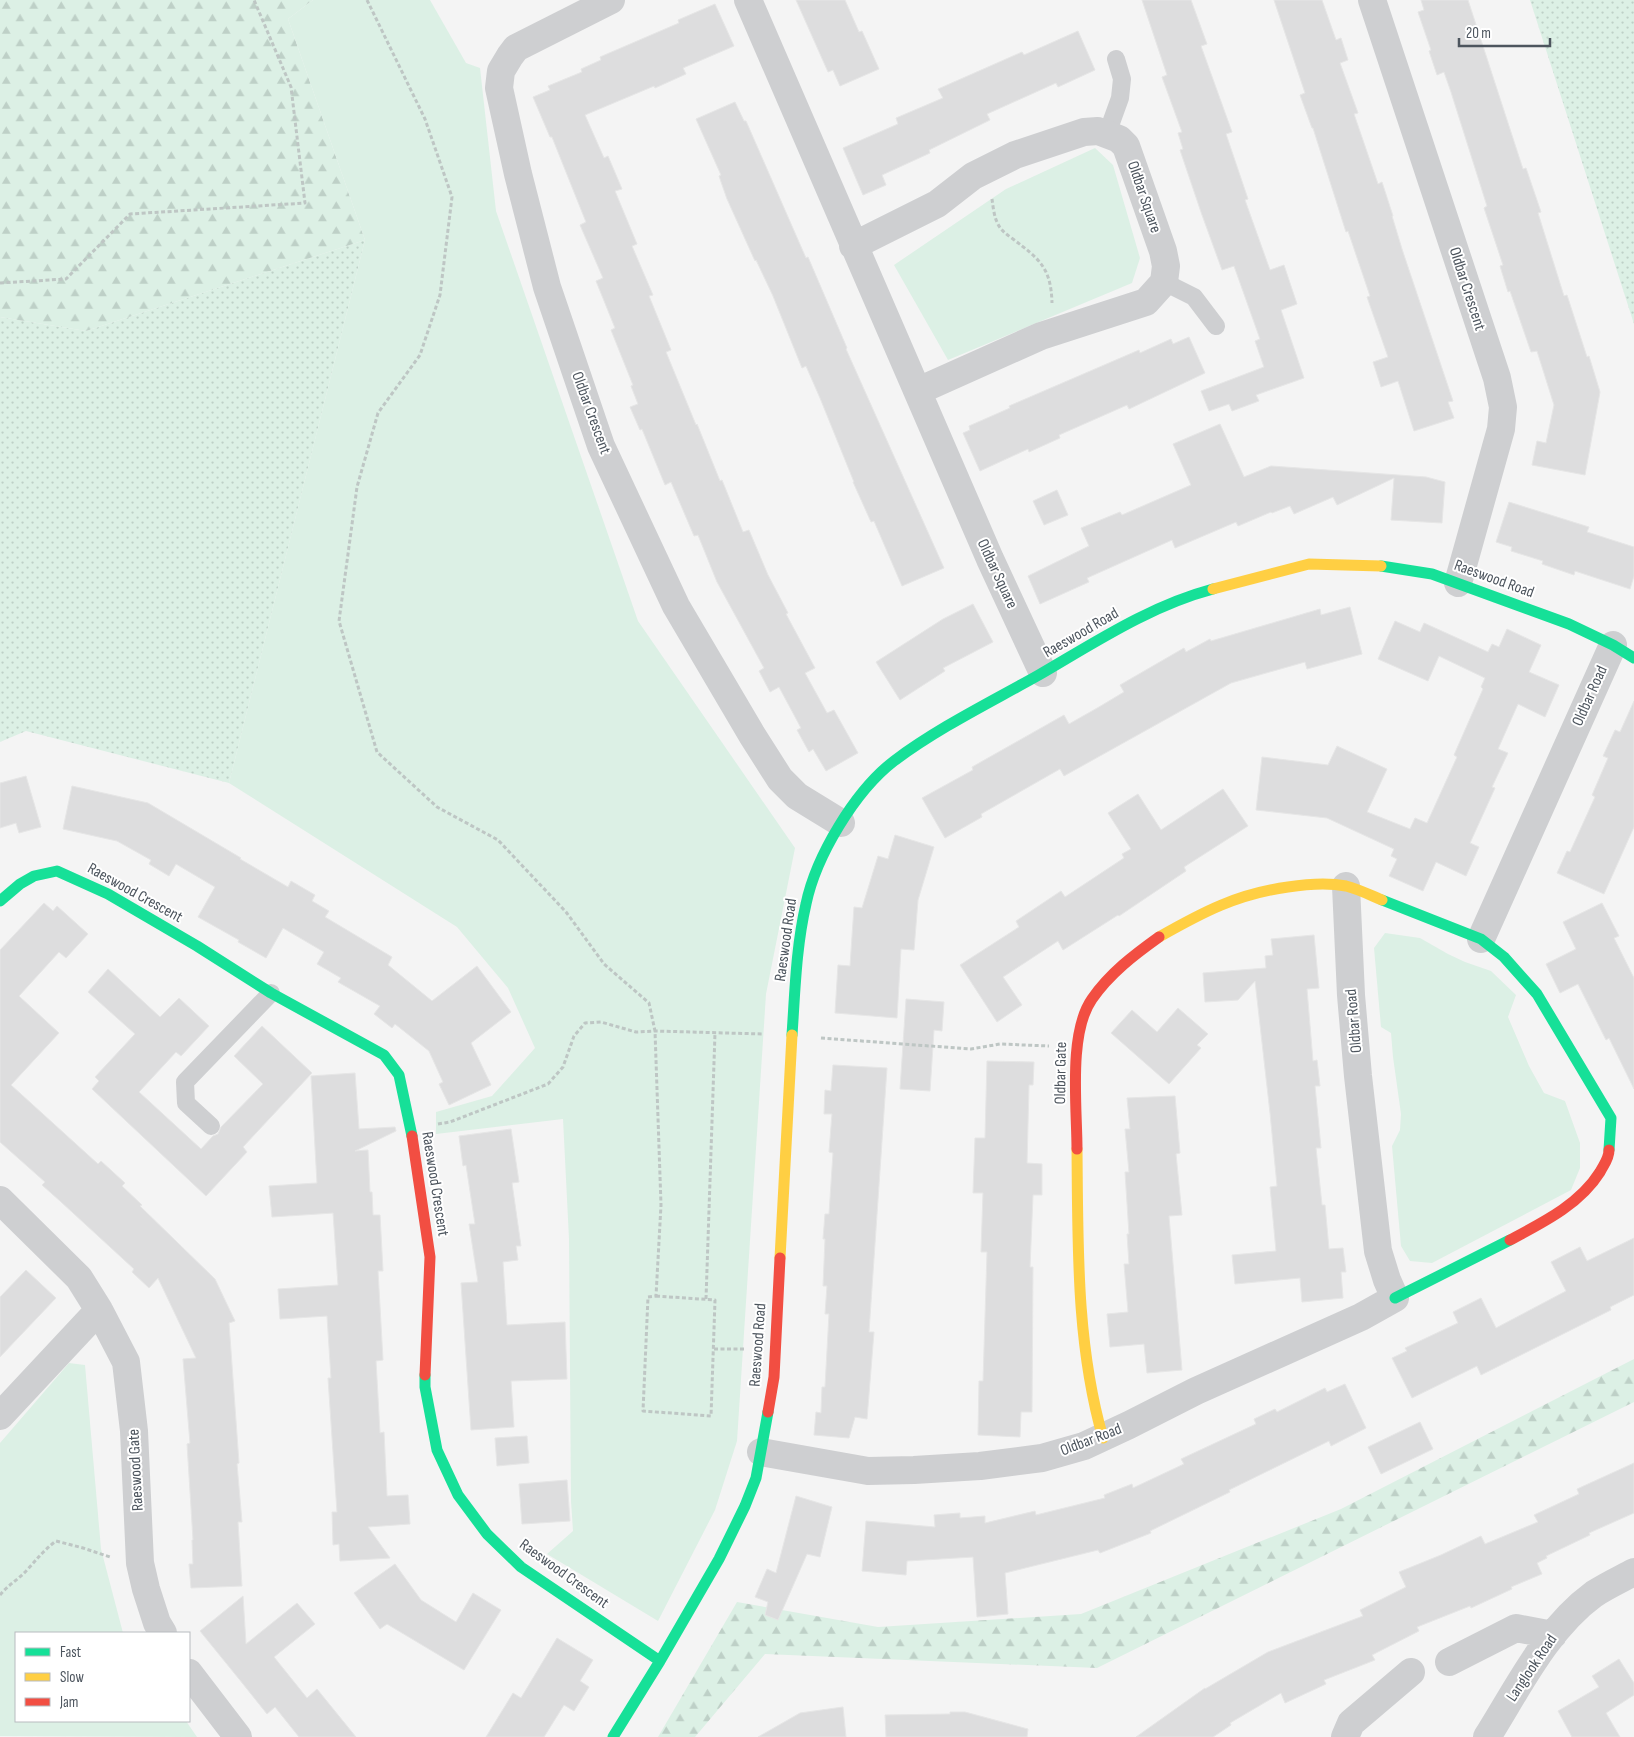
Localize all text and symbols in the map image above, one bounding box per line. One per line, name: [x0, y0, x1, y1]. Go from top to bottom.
scale bar: [1459, 15, 1550, 47]
text: 20 m: [1466, 24, 1491, 43]
street label: Oldbar Square: [1123, 159, 1165, 235]
street label: Oldbar Crescent: [1445, 245, 1489, 333]
street label: Oldbar Crescent: [567, 369, 615, 457]
street label: Oldbar Square: [973, 536, 1021, 612]
street label: Raeswood Road: [1451, 556, 1537, 602]
street label: Raeswood Road: [1040, 604, 1122, 662]
street label: Oldbar Road: [1568, 663, 1612, 729]
street label: Raeswood Crescent: [84, 859, 186, 927]
street label: Raeswood Road: [771, 897, 801, 983]
street label: Oldbar Road: [1342, 988, 1366, 1054]
street label: Oldbar Gate: [1051, 1041, 1071, 1105]
street label: Raeswood Crescent: [417, 1130, 453, 1238]
street label: Raeswood Road: [746, 1303, 770, 1387]
street label: Oldbar Road: [1058, 1420, 1124, 1460]
street label: Raeswood Gate: [124, 1428, 148, 1512]
street label: Raeswood Crescent: [516, 1535, 612, 1613]
street label: Langlook Road: [1503, 1631, 1561, 1705]
legend: [15, 1632, 190, 1722]
text: Fast: [60, 1643, 82, 1662]
text: Slow: [60, 1668, 84, 1687]
text: Jam: [59, 1693, 78, 1712]

